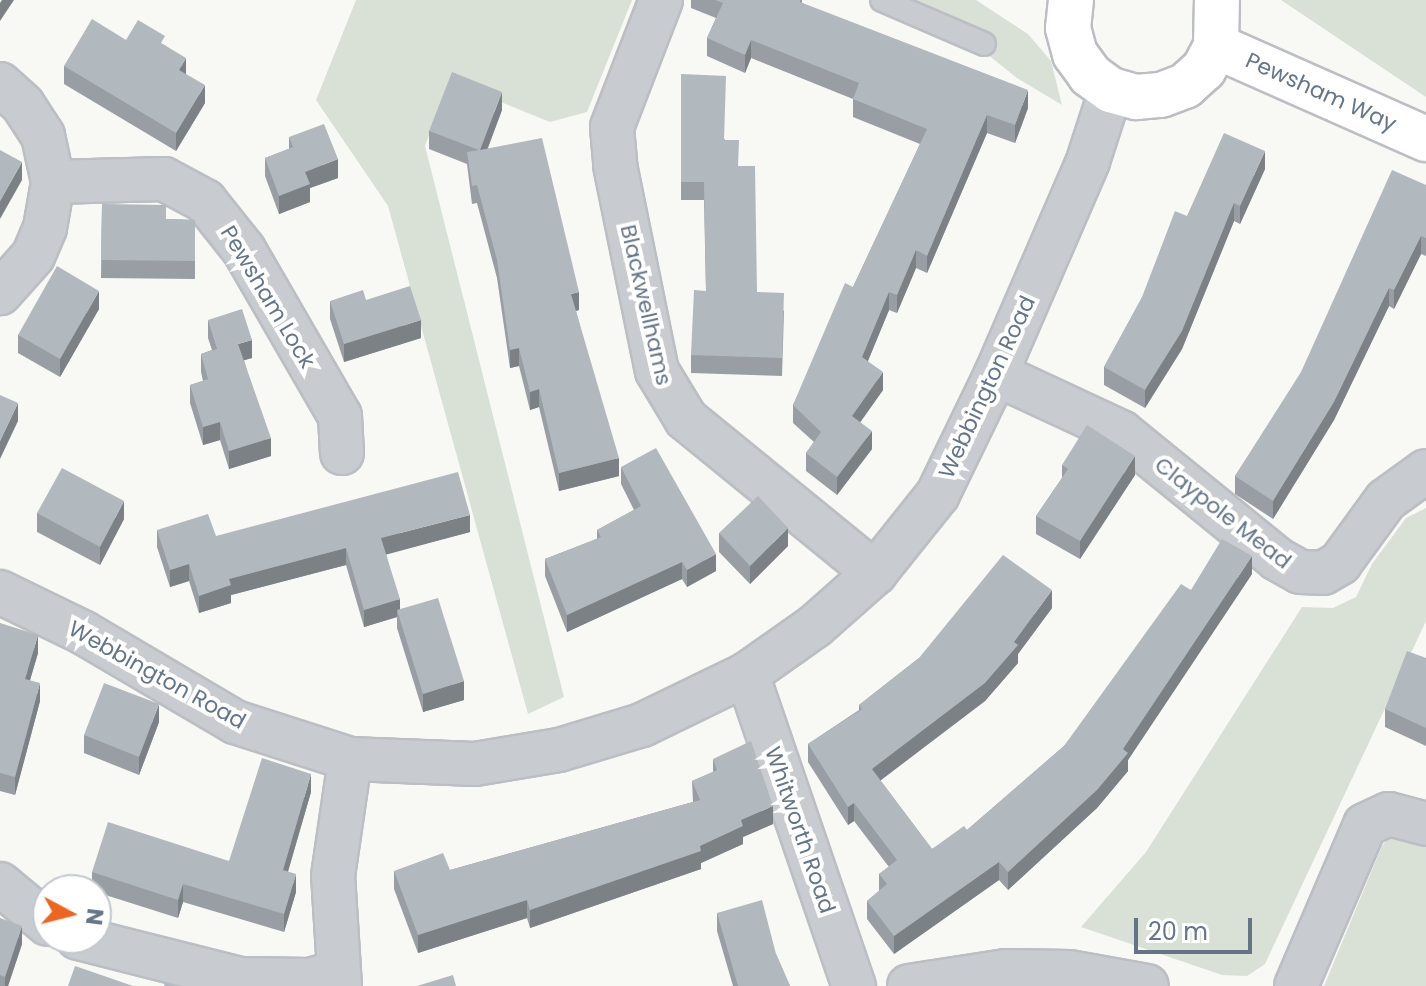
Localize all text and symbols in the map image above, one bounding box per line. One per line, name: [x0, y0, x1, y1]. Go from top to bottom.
street label: Pewsham Way: [1242, 47, 1400, 137]
street label: Pewsham Lock: [215, 221, 321, 373]
street label: Blackwellhams: [615, 222, 677, 388]
street label: Webbington Road: [933, 291, 1041, 483]
street label: Claypole Mead: [1150, 452, 1296, 574]
street label: Webbington Road: [64, 615, 250, 735]
street label: Whitworth Road: [759, 743, 841, 917]
north arrow: [32, 874, 112, 954]
scale bar: [1138, 902, 1256, 952]
text: N: [78, 907, 111, 927]
text: 20 m: [1148, 915, 1208, 948]

